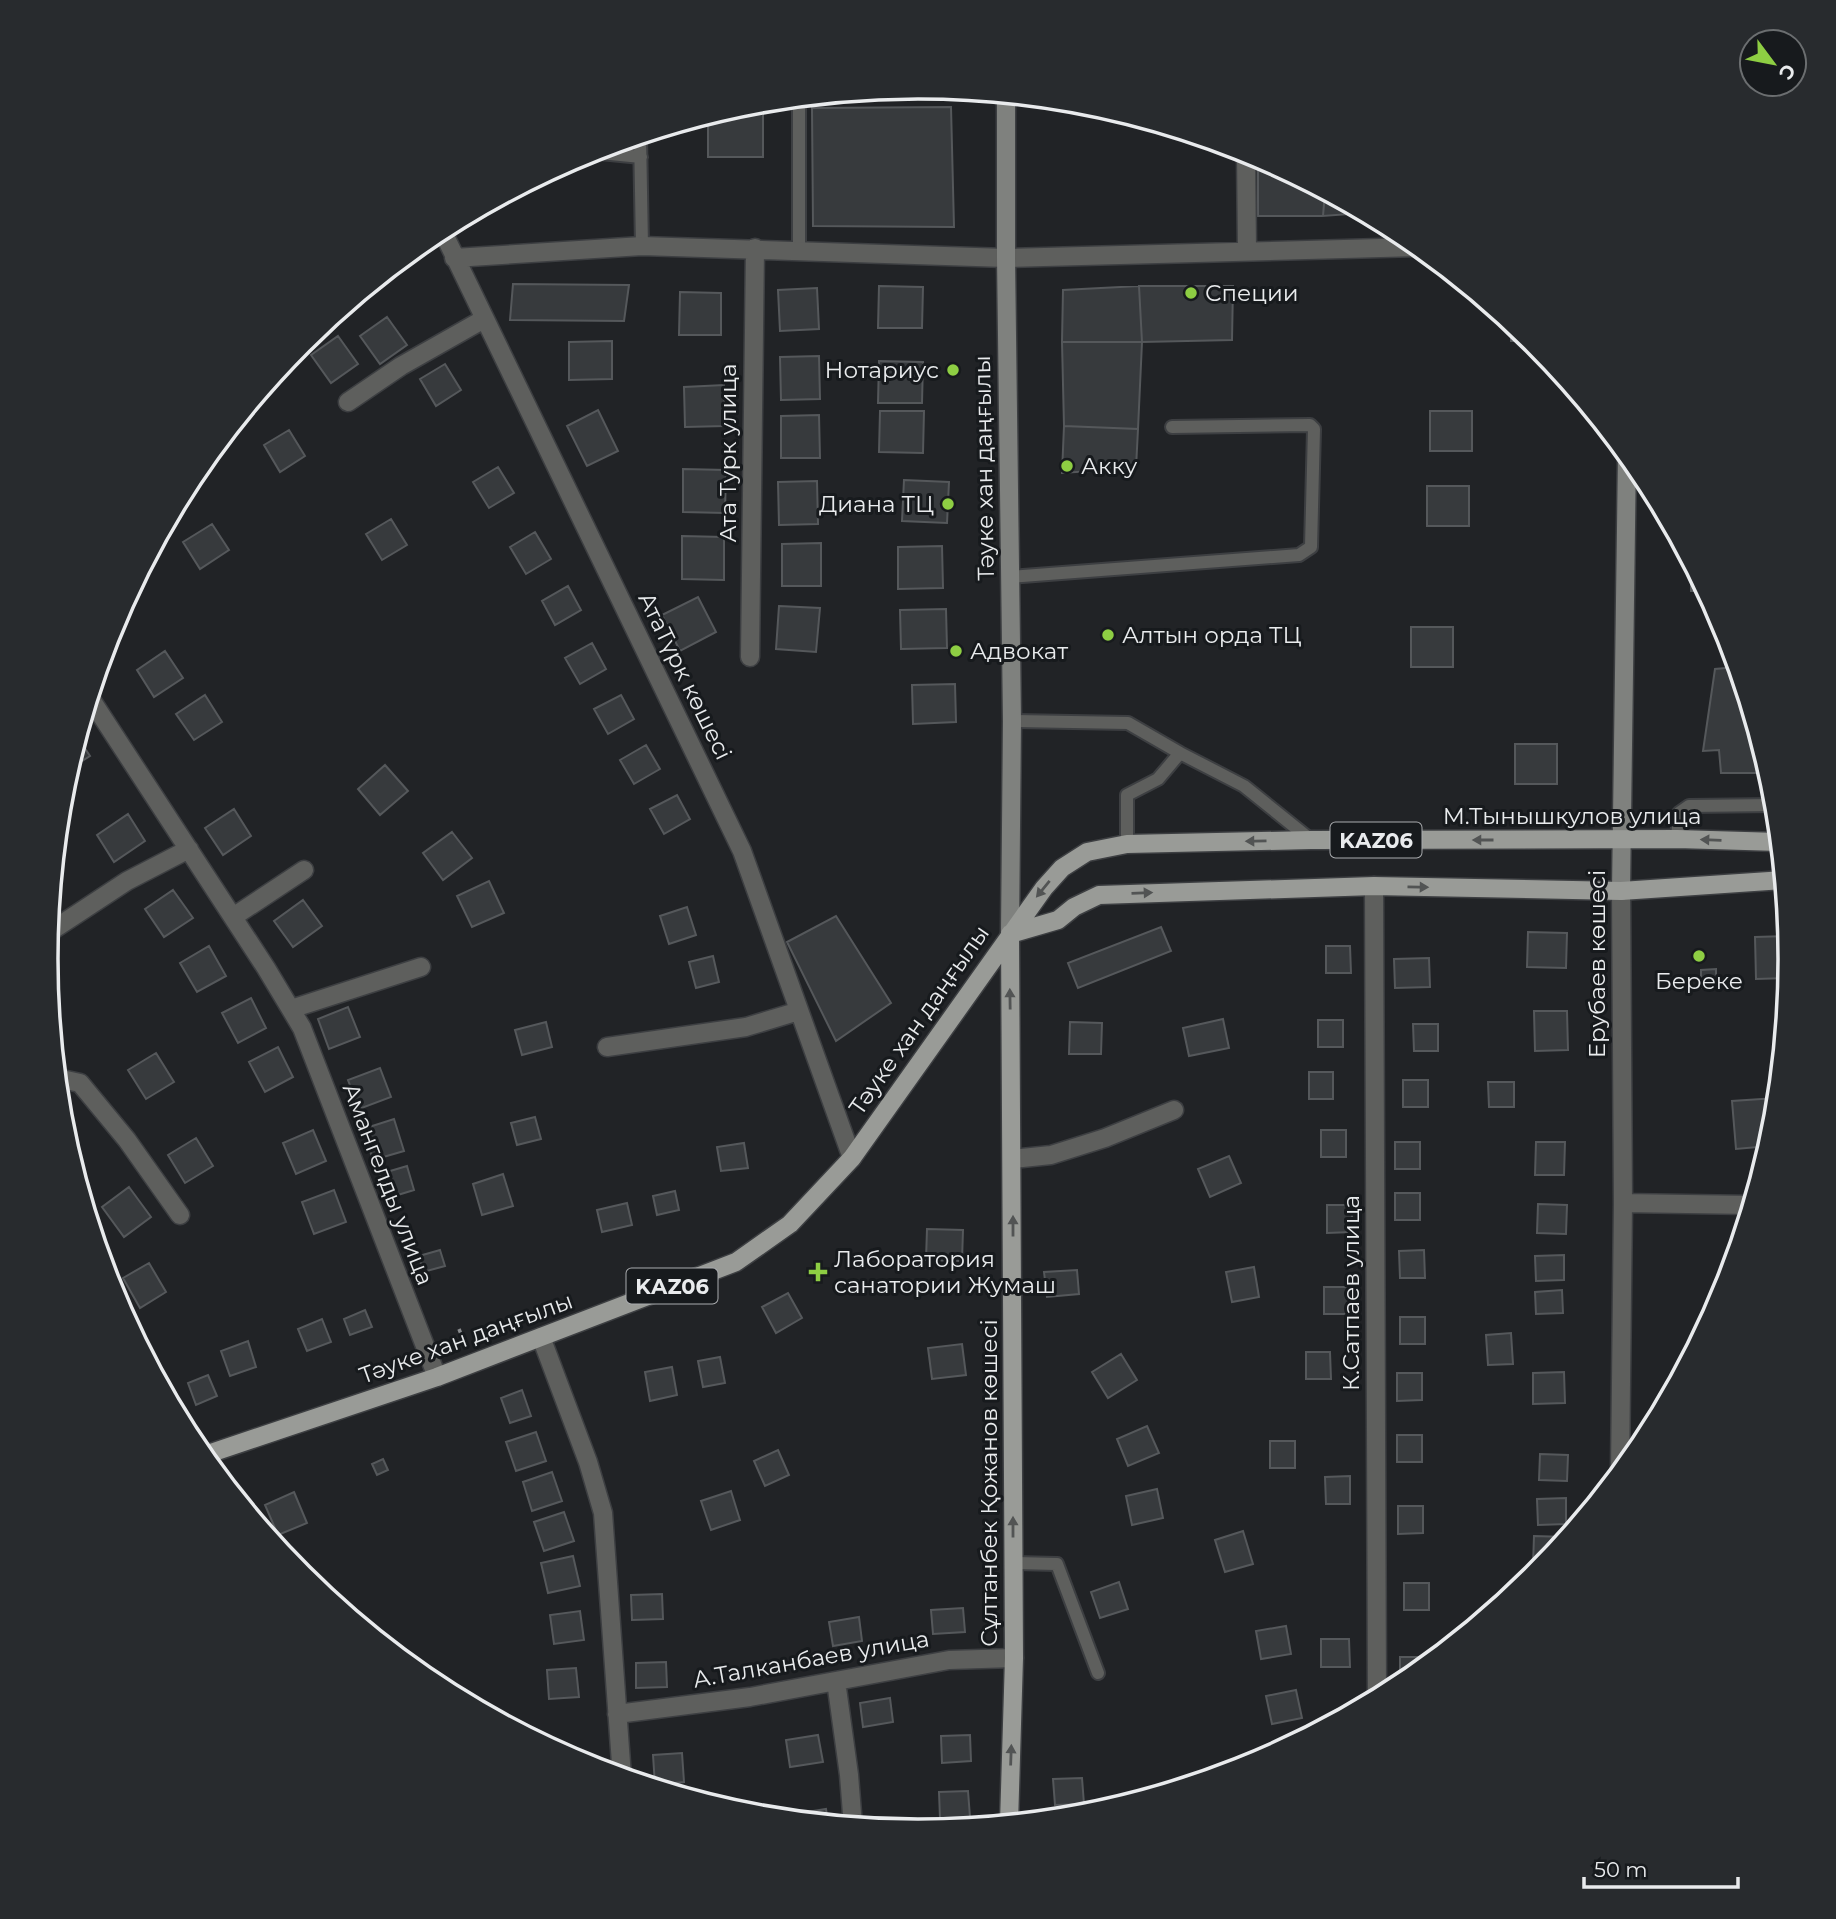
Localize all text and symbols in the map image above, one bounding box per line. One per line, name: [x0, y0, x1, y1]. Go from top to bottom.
north arrow: [1738, 28, 1808, 98]
text: С: [1773, 60, 1800, 84]
place label: Специи: [1205, 279, 1299, 307]
marker: Специи: [1183, 285, 1199, 301]
street label: Тәуке хан даңғылы: [968, 355, 1000, 581]
place label: Нотариус: [825, 356, 939, 384]
marker: Нотариус: [945, 362, 961, 378]
street label: Ата Турк улица: [714, 364, 742, 542]
place label: Акку: [1081, 452, 1137, 480]
marker: Акку: [1059, 458, 1075, 474]
place label: Диана ТЦ: [819, 490, 934, 518]
marker: Диана ТЦ: [940, 496, 956, 512]
street label: АтаТүрк көшесі: [632, 588, 738, 764]
place label: Алтын орда ТЦ: [1122, 621, 1301, 649]
marker: Алтын орда ТЦ: [1100, 627, 1116, 643]
place label: Адвокат: [970, 637, 1068, 665]
marker: Адвокат: [948, 643, 964, 659]
street label: М.Тынышкулов улица: [1443, 802, 1701, 830]
road number: KАZ06: [1330, 822, 1422, 858]
one-way arrow: [1472, 834, 1494, 846]
one-way arrow: [1699, 834, 1721, 846]
one-way arrow: [1245, 835, 1267, 847]
street label: Ерубаев көшесі: [1583, 870, 1611, 1058]
one-way arrow: [1036, 880, 1051, 898]
one-way arrow: [1407, 881, 1429, 893]
one-way arrow: [1131, 888, 1153, 899]
street label: Тәуке хан даңғылы: [843, 920, 995, 1120]
marker: Береке: [1691, 948, 1707, 964]
place label: Береке: [1655, 967, 1743, 995]
one-way arrow: [1005, 988, 1016, 1010]
street label: Амангелды улица: [337, 1079, 439, 1289]
street label: К.Сатпаев улица: [1337, 1195, 1365, 1391]
one-way arrow: [1007, 1215, 1019, 1237]
place label: Лаборатория санатории Жумаш: [834, 1245, 1056, 1299]
marker: Лаборатория санатории Жумаш: [808, 1262, 828, 1282]
road number: KАZ06: [626, 1268, 718, 1304]
street label: Тәуке хан даңғылы: [355, 1286, 577, 1390]
street label: Сұлтанбек Қожанов көшесі: [975, 1319, 1003, 1647]
one-way arrow: [1007, 1516, 1019, 1538]
street label: А.Талканбаев улица: [691, 1624, 931, 1694]
one-way arrow: [1005, 1744, 1016, 1766]
scale bar: [1584, 1846, 1738, 1890]
text: 50 m: [1594, 1857, 1648, 1882]

